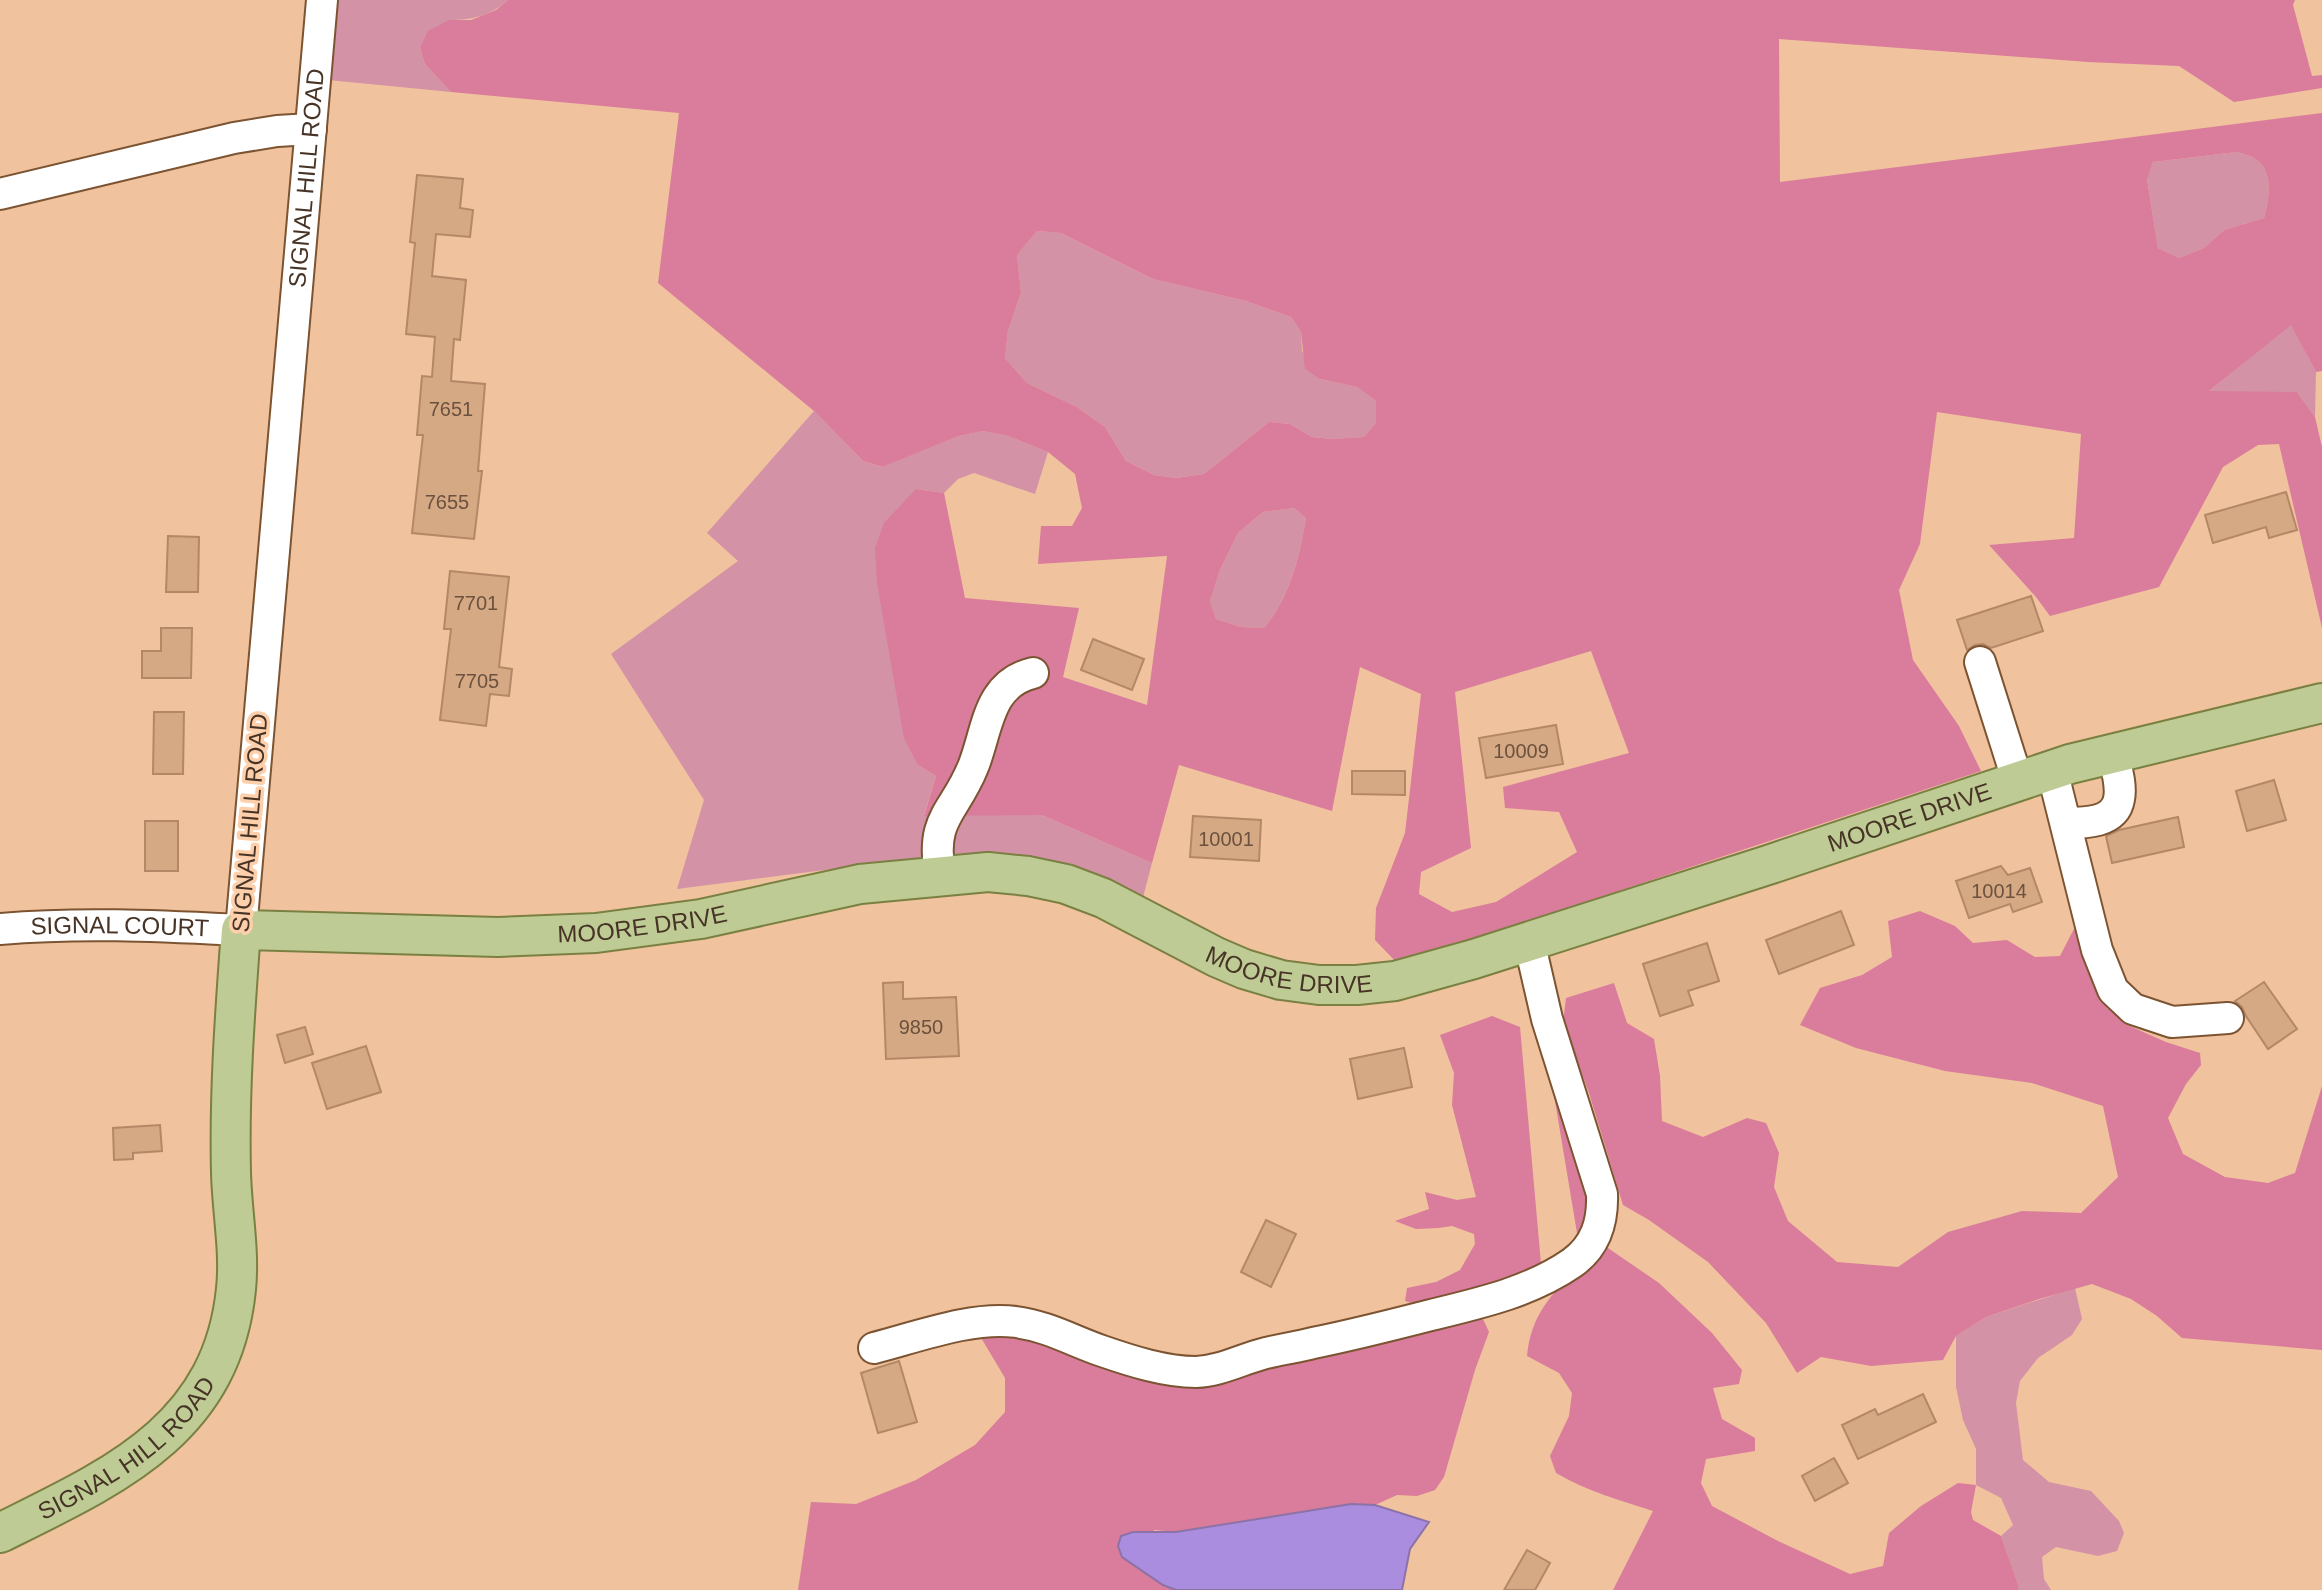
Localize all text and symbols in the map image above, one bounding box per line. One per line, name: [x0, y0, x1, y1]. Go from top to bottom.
street label: SIGNAL HILL ROAD: [283, 67, 329, 289]
house number: 7651: [429, 398, 473, 420]
house number: 7655: [425, 491, 469, 513]
house number: 7701: [454, 592, 498, 614]
house number: 7705: [455, 670, 499, 692]
street label: SIGNAL HILL ROAD: [226, 712, 273, 934]
house number: 10009: [1493, 740, 1549, 762]
street label: MOORE DRIVE: [1824, 777, 1995, 857]
house number: 10001: [1198, 828, 1254, 850]
house number: 10014: [1971, 880, 2027, 902]
street label: MOORE DRIVE: [557, 900, 729, 948]
street label: SIGNAL COURT: [30, 911, 210, 941]
street label: MOORE DRIVE: [1202, 940, 1374, 998]
house number: 9850: [899, 1016, 943, 1038]
street label: SIGNAL HILL ROAD: [33, 1372, 220, 1525]

